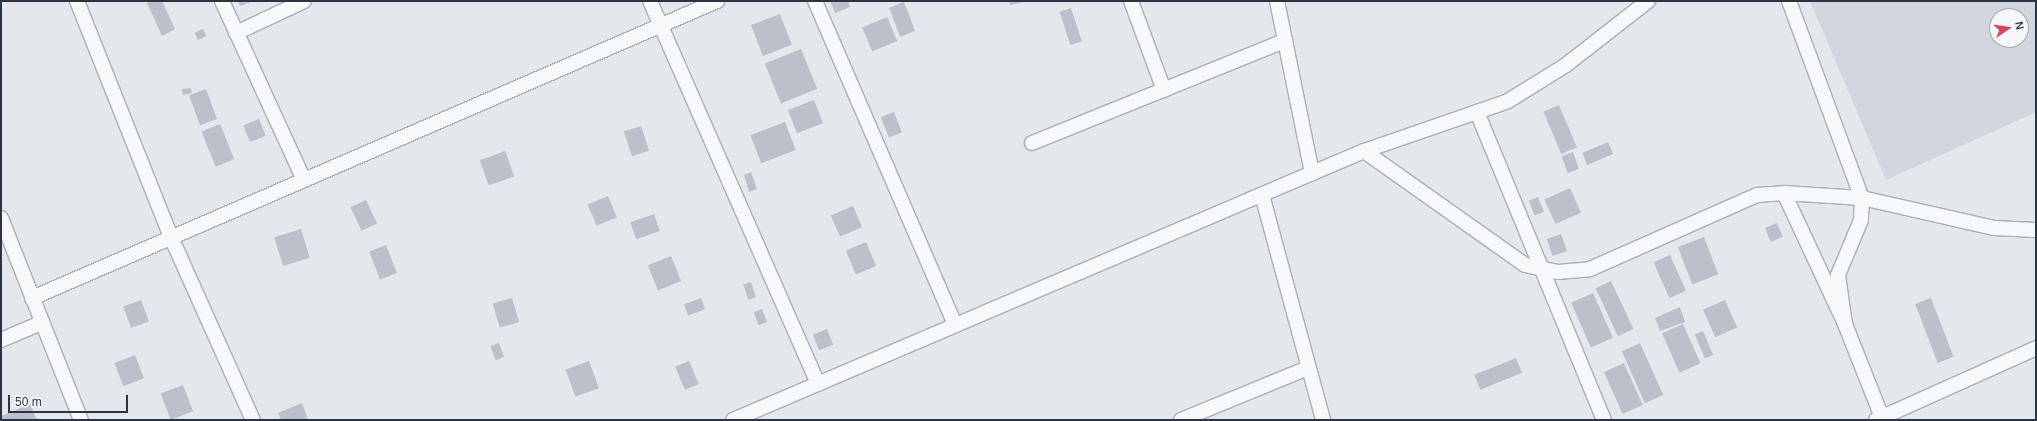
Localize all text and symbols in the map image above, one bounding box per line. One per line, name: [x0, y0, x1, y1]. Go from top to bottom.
north arrow: [1989, 8, 2029, 48]
text: N: [2013, 20, 2026, 31]
scale bar: [10, 387, 130, 413]
text: 50 m: [15, 395, 42, 409]

